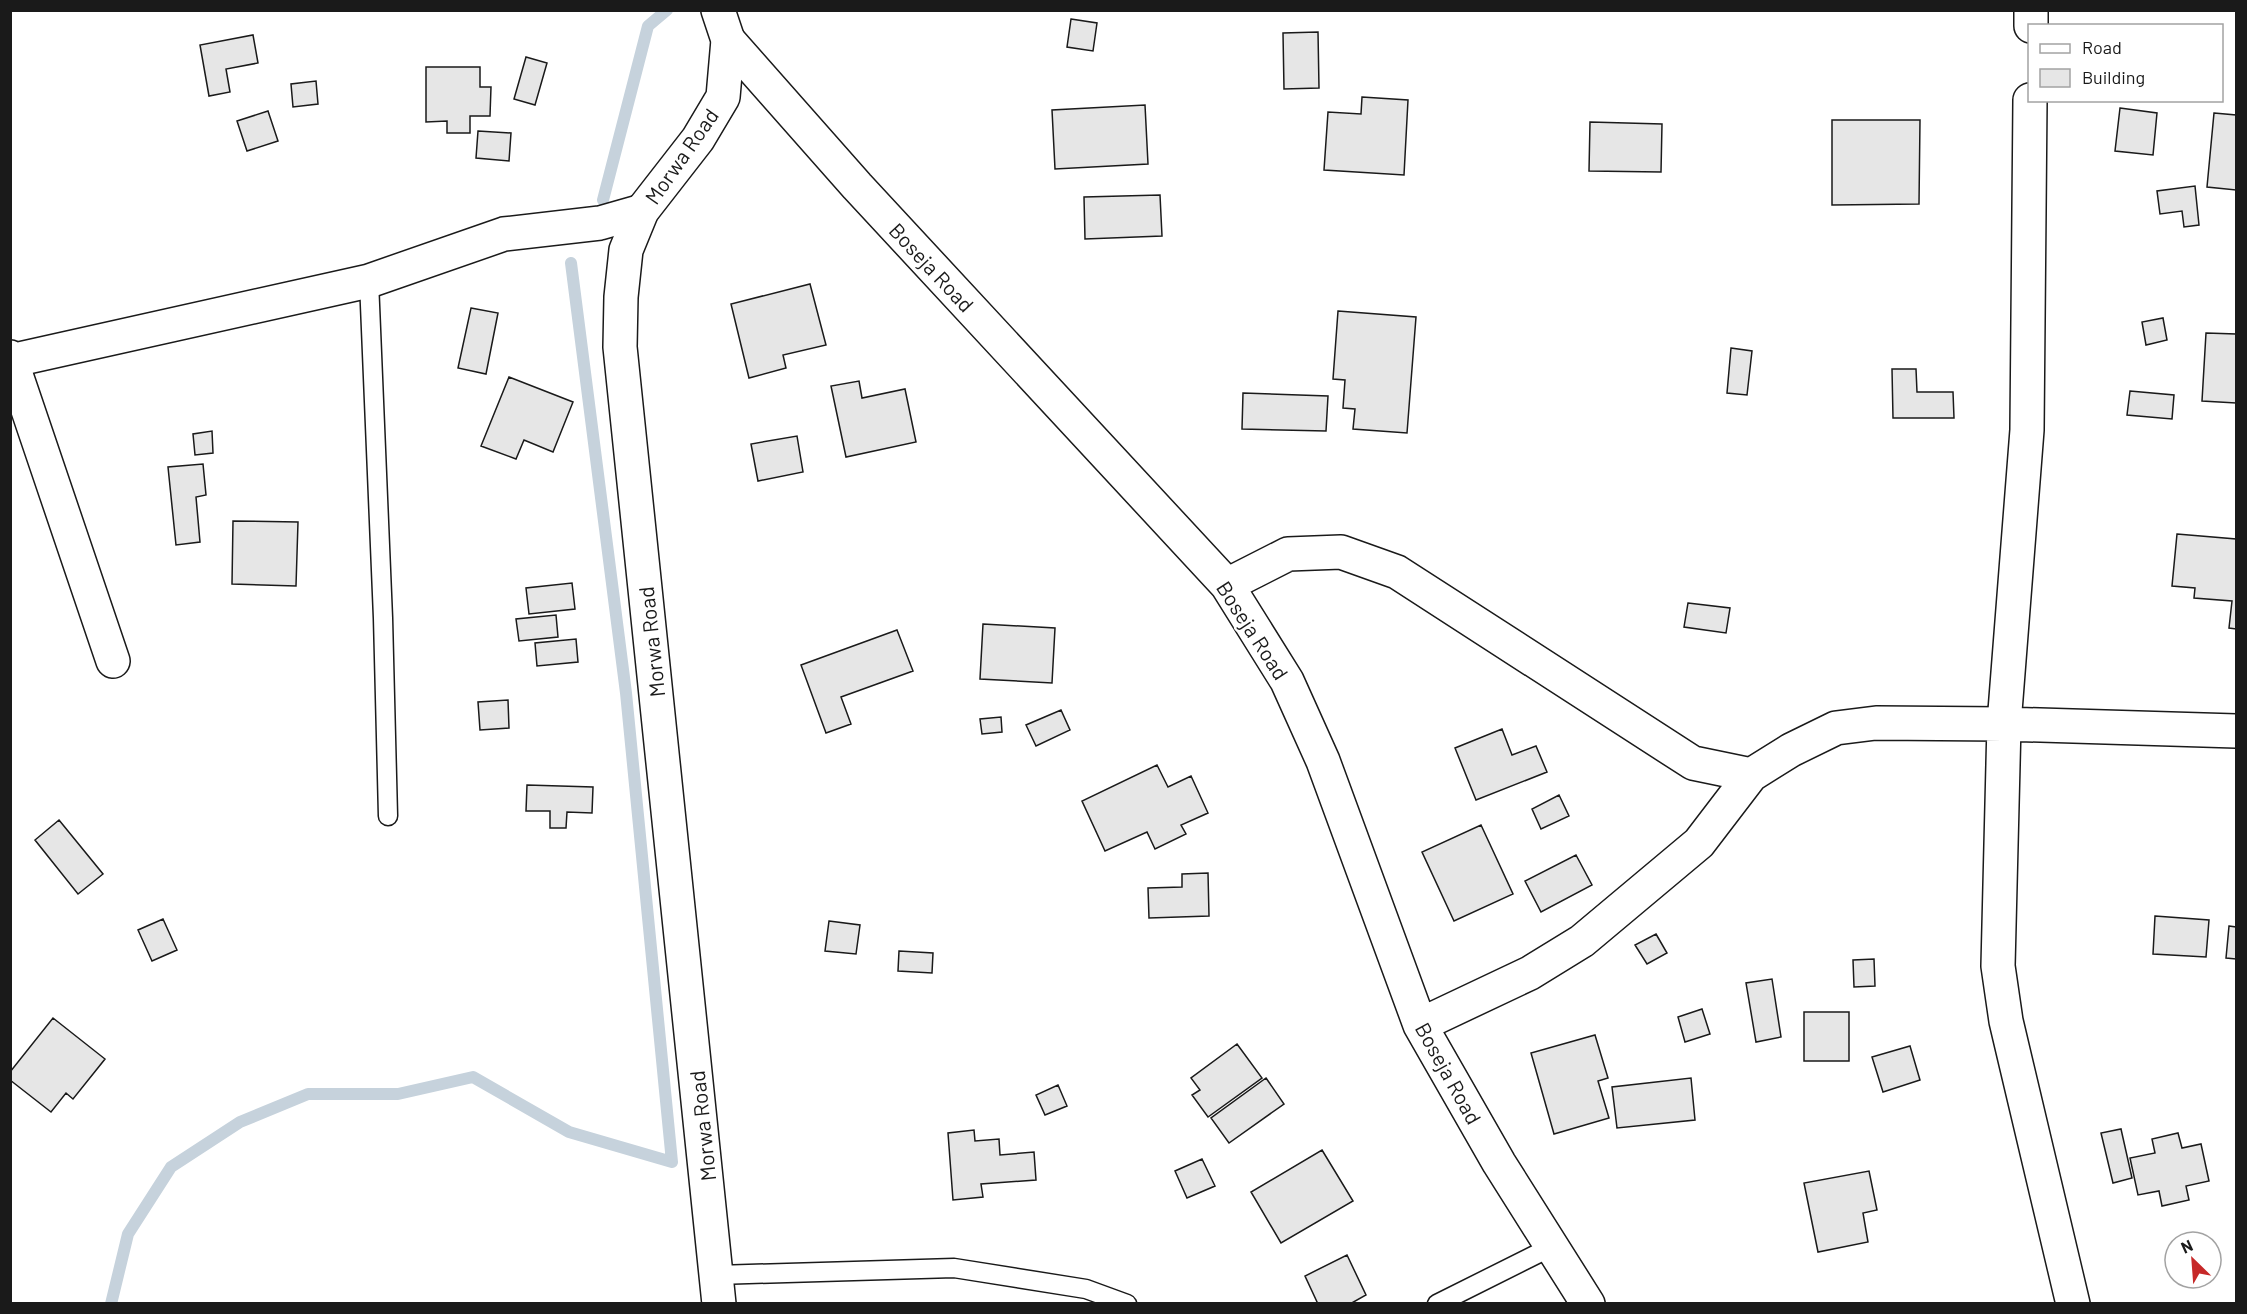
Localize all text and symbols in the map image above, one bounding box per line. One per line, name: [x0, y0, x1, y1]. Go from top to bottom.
legend: [2028, 24, 2223, 102]
text: Road: [2082, 36, 2122, 58]
text: Building: [2082, 66, 2145, 88]
street label: Morwa Road: [639, 103, 723, 209]
street label: Boseja Road: [885, 217, 979, 317]
street label: Boseja Road: [1212, 576, 1294, 684]
street label: Morwa Road: [633, 586, 669, 698]
street label: Boseja Road: [1411, 1018, 1487, 1128]
street label: Morwa Road: [684, 1070, 720, 1182]
north arrow: [2163, 1230, 2223, 1290]
text: N: [2178, 1235, 2195, 1257]

